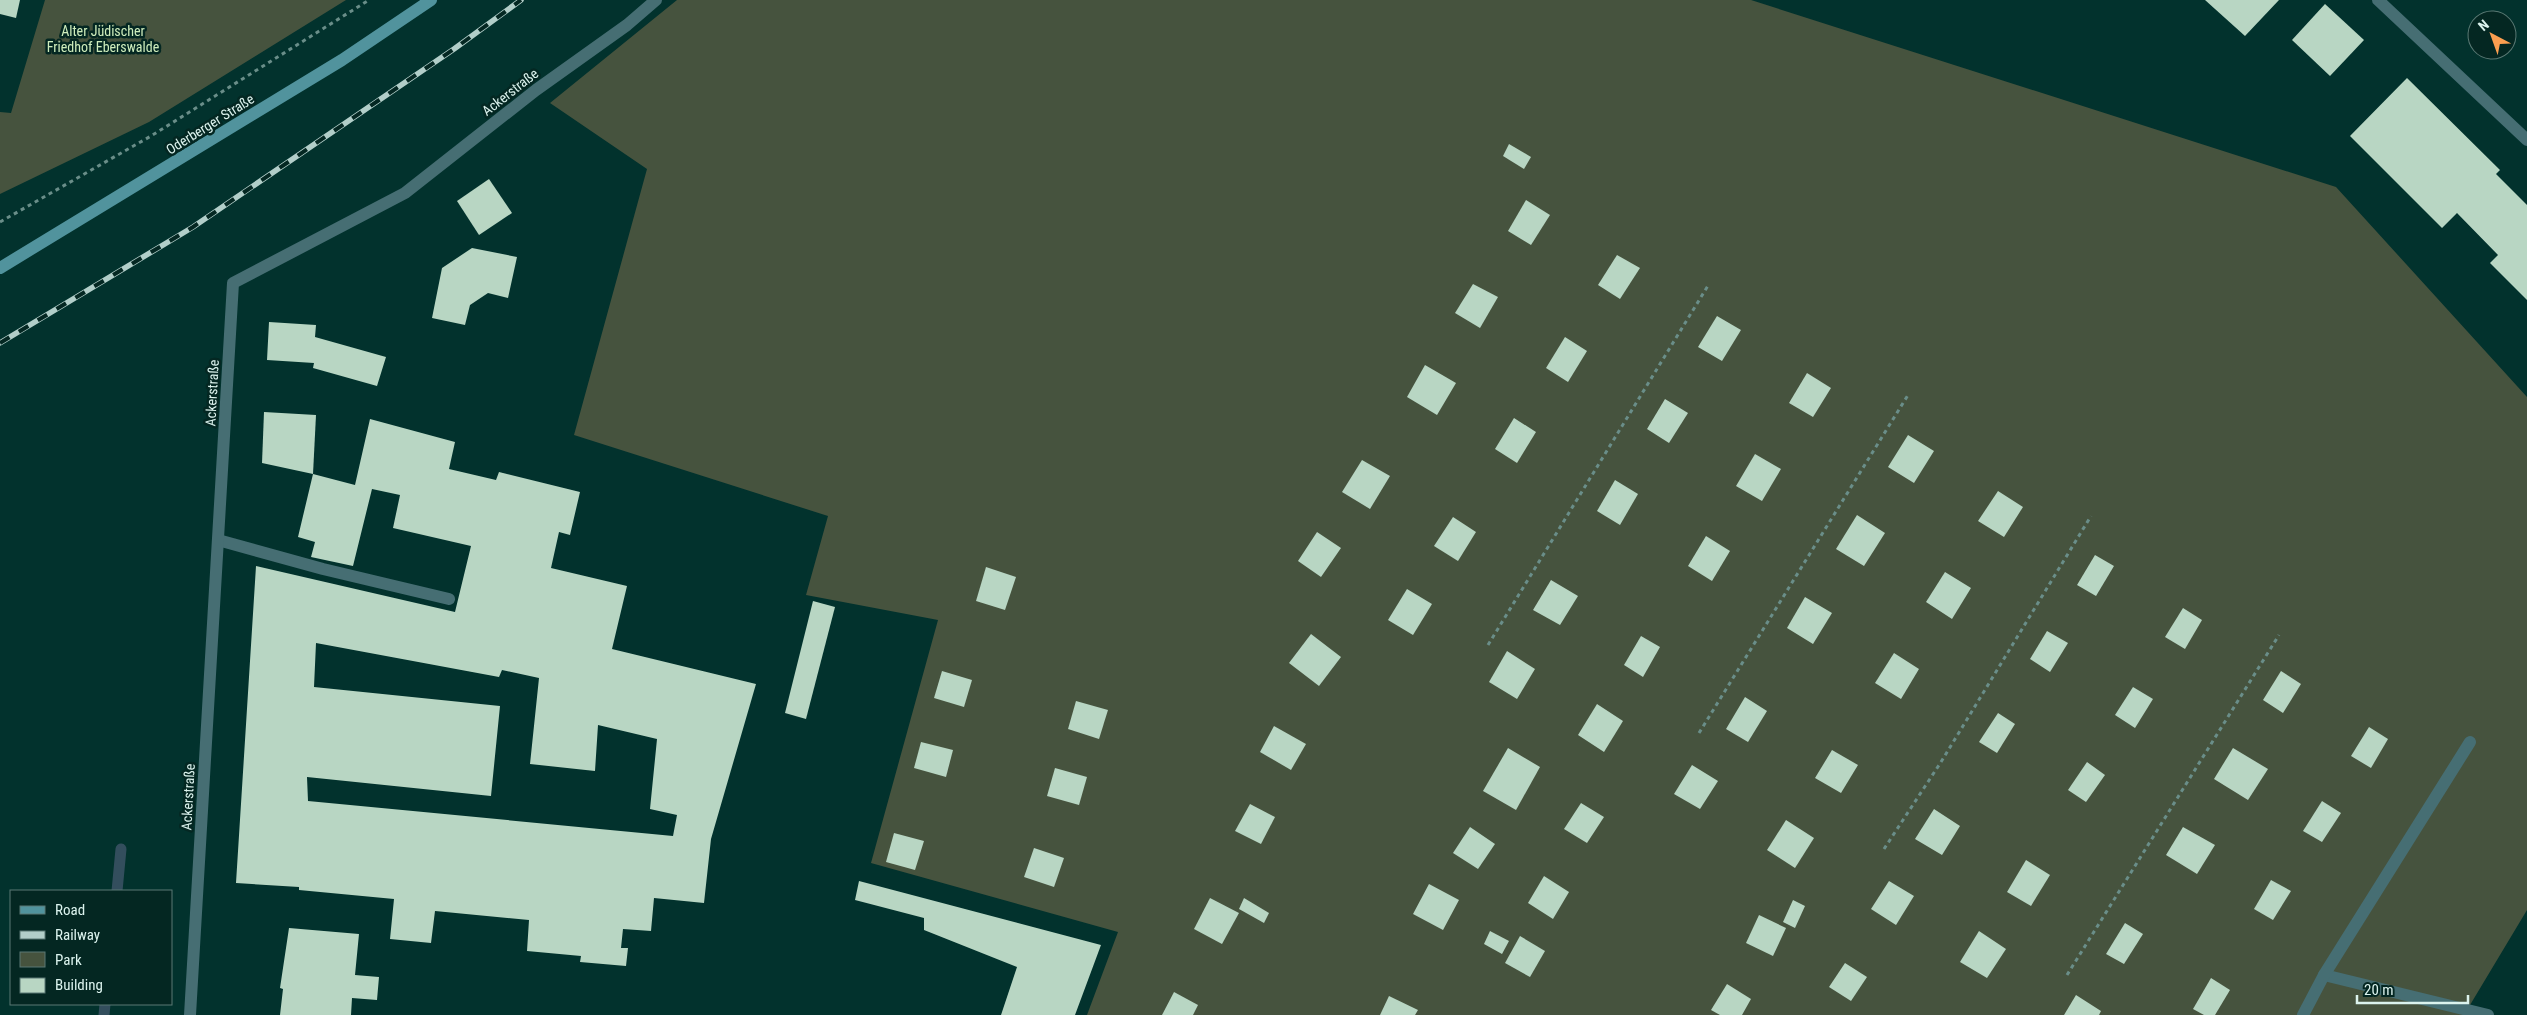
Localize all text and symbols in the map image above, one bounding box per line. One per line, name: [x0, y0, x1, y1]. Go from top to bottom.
north arrow: [2467, 10, 2517, 60]
text: N: [2475, 16, 2492, 34]
park label: Alter Jüdischer Friedhof Eberswalde: [47, 23, 160, 55]
street label: Ackerstraße: [479, 65, 542, 119]
street label: Oderberger Straße: [163, 90, 257, 157]
street label: Ackerstraße: [202, 359, 222, 427]
street label: Ackerstraße: [178, 763, 198, 831]
legend: [10, 890, 172, 1005]
text: Road: [55, 901, 85, 919]
text: Railway: [55, 926, 100, 944]
text: Park: [55, 951, 82, 969]
scale bar: [2357, 972, 2468, 1004]
text: Building: [55, 976, 103, 994]
text: 20 m: [2364, 981, 2394, 999]

